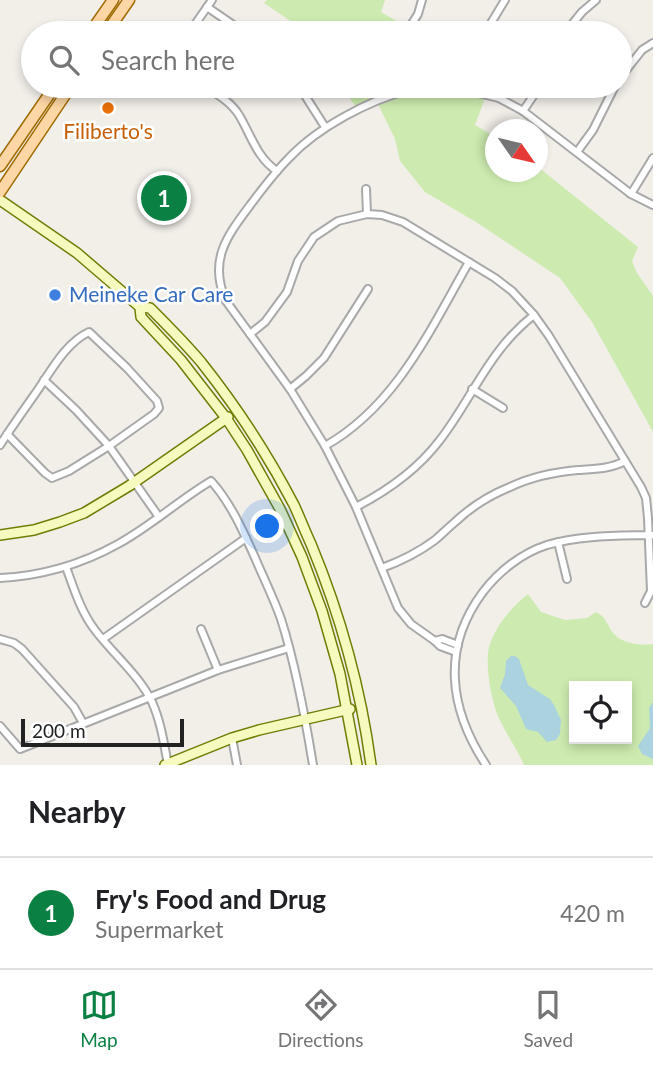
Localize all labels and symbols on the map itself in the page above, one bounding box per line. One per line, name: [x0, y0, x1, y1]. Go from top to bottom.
marker: Filiberto's: [100, 100, 116, 116]
place label: Filiberto's: [63, 118, 153, 143]
north arrow: [485, 119, 548, 182]
pin: 1: [141, 172, 187, 224]
place label: Meineke Car Care: [69, 281, 233, 306]
marker: Meineke Car Care: [47, 287, 63, 303]
your location: [250, 509, 284, 543]
scale bar: [21, 716, 184, 748]

